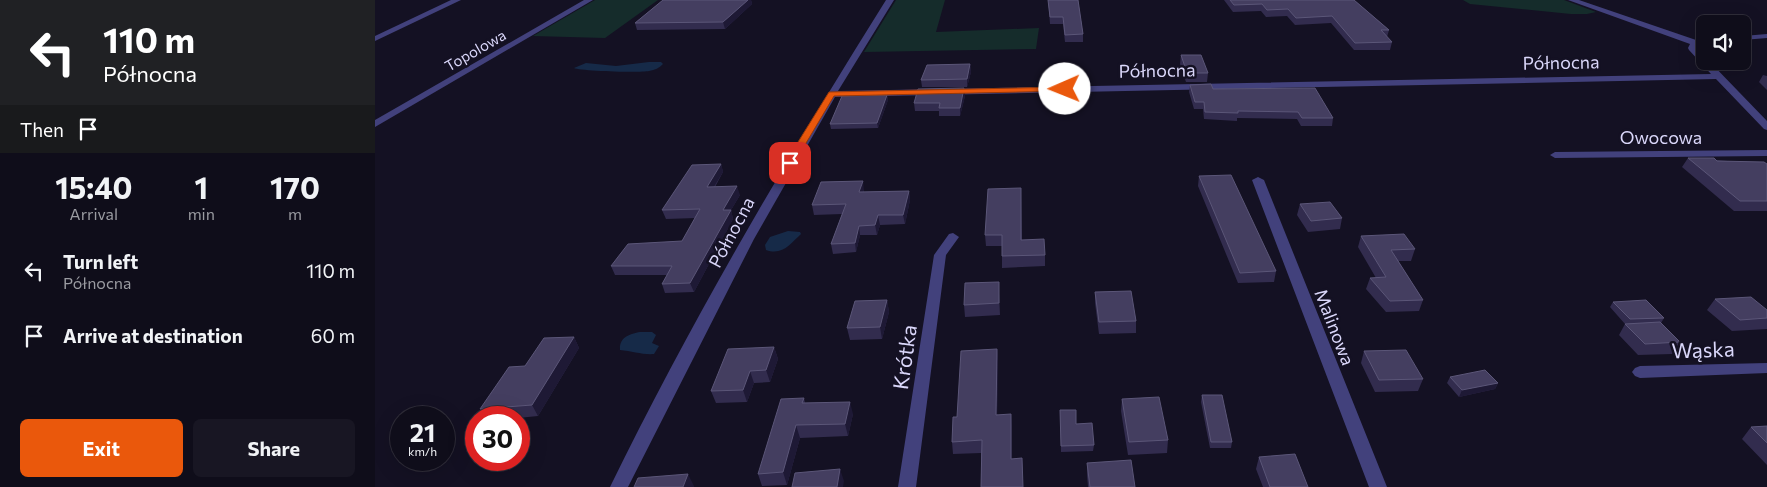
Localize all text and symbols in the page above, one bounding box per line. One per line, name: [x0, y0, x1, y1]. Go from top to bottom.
map controls: [1696, 15, 1751, 70]
button: sound: [1696, 15, 1751, 70]
text: 110 m: [103, 17, 195, 60]
icon: left: [20, 20, 85, 85]
street label: Topolowa: [441, 25, 509, 75]
street label: Północna: [1522, 50, 1600, 74]
street label: Północna: [1118, 58, 1196, 82]
text: Północna: [103, 60, 197, 87]
position arrow: [1038, 62, 1090, 114]
icon: arrive: [74, 115, 102, 143]
text: Then: [20, 118, 64, 141]
street label: Owocowa: [1620, 126, 1702, 148]
pin: [769, 142, 811, 184]
icon: arrive: [776, 149, 804, 177]
text: 15:40: [55, 168, 132, 205]
text: 1: [194, 168, 208, 205]
text: 170: [270, 168, 320, 205]
street label: Północna: [703, 193, 759, 271]
text: Arrival: [70, 204, 118, 223]
text: min: [188, 204, 215, 223]
text: m: [288, 204, 302, 223]
text: Turn left: [63, 250, 138, 273]
icon: left: [20, 257, 48, 285]
text: 110 m: [306, 259, 355, 282]
text: Północna: [63, 273, 131, 292]
street label: Malinowa: [1310, 286, 1360, 368]
icon: arrive: [20, 322, 48, 350]
street label: Krótka: [887, 323, 921, 391]
text: Arrive at destination: [63, 324, 243, 347]
text: 60 m: [311, 324, 355, 347]
street label: Wąska: [1671, 335, 1735, 363]
speed limit sign: 30: [465, 406, 530, 471]
text: 21: [410, 417, 435, 447]
button: Exit: [20, 419, 183, 477]
button: Share: [193, 419, 355, 477]
text: km/h: [408, 444, 437, 458]

